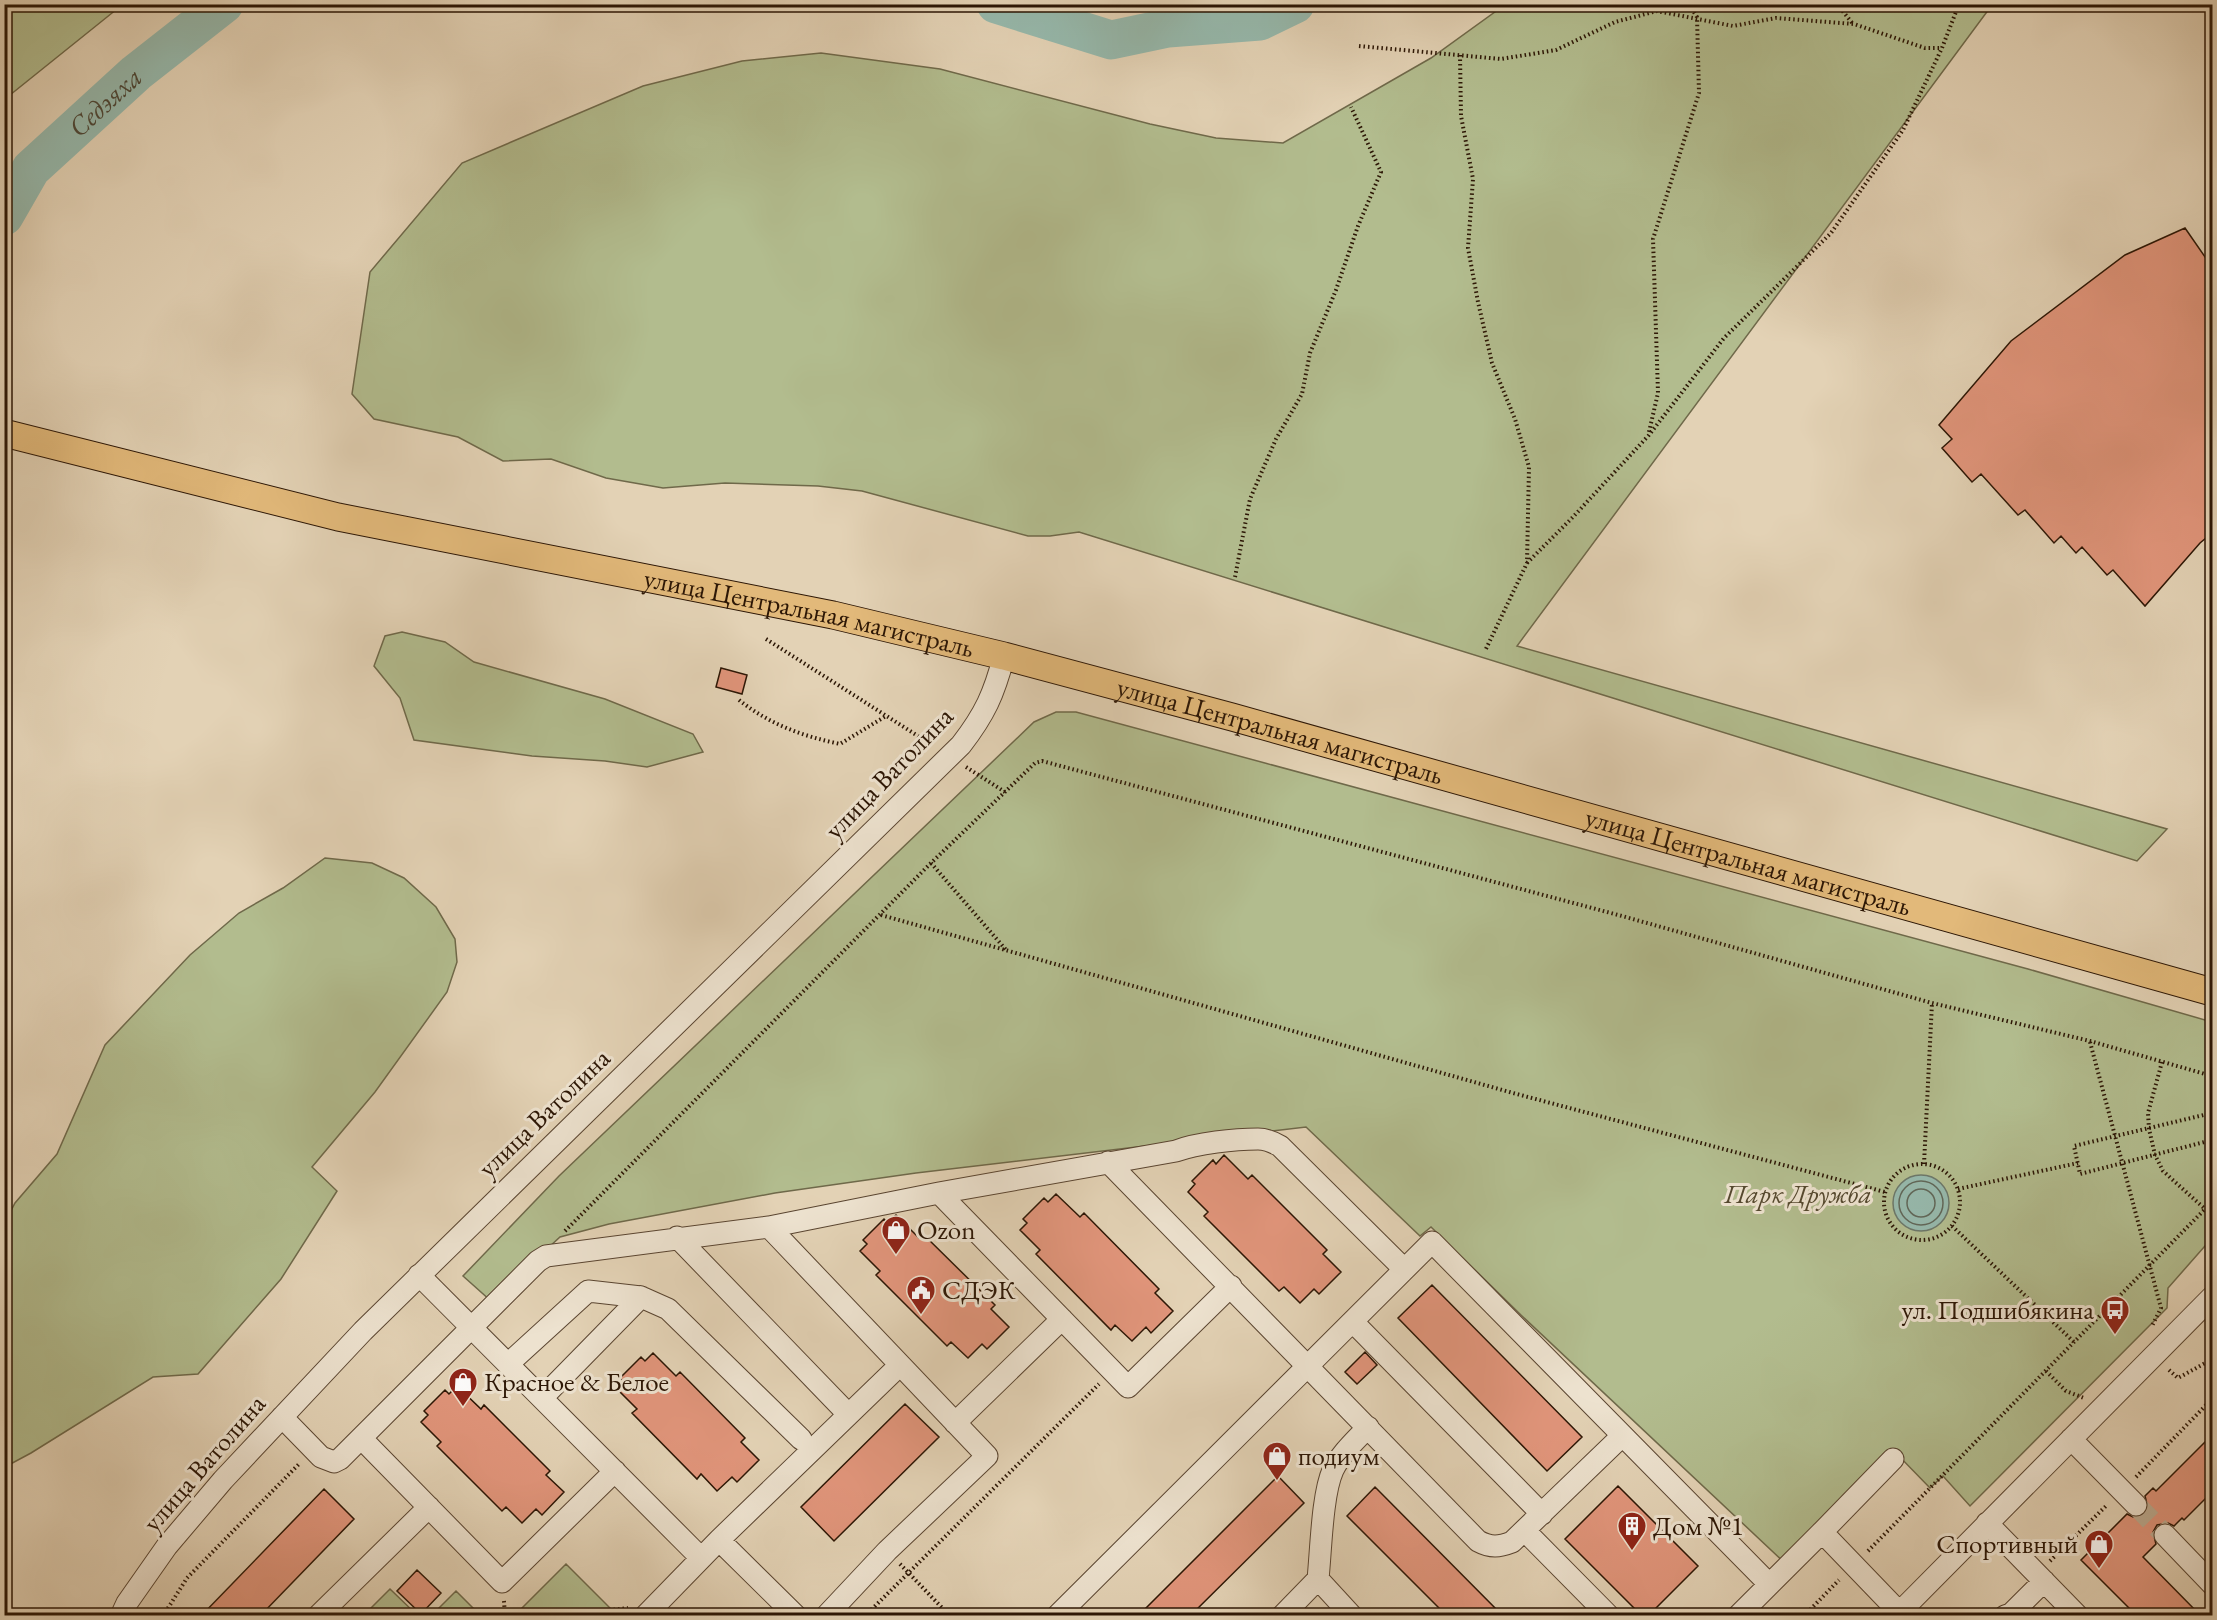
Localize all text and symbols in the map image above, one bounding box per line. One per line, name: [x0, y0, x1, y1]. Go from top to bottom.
water label: Седэяха: [60, 59, 149, 145]
street label: улица Центральная магистраль: [641, 560, 978, 665]
street label: улица Центральная магистраль: [1113, 669, 1447, 792]
street label: улица Ватолина: [817, 699, 961, 846]
street label: улица Центральная магистраль: [1581, 799, 1915, 924]
street label: улица Ватолина: [470, 1041, 617, 1185]
park label: Парк Дружба: [1723, 1176, 1872, 1211]
place label: Ozon: [917, 1212, 975, 1247]
shop icon: Ozon: [880, 1214, 912, 1256]
place label: СДЭК: [942, 1272, 1016, 1307]
public building icon: СДЭК: [905, 1274, 937, 1316]
place label: ул. Подшибякина: [1902, 1292, 2094, 1327]
bus stop icon: ул. Подшибякина: [2099, 1294, 2131, 1336]
place label: Красное & Белое: [484, 1364, 669, 1399]
shop icon: Красное & Белое: [447, 1366, 479, 1408]
street label: улица Ватолина: [134, 1387, 273, 1539]
place label: подиум: [1298, 1438, 1380, 1473]
shop icon: подиум: [1261, 1440, 1293, 1482]
place label: Дом №1: [1653, 1508, 1744, 1543]
building icon: Дом №1: [1616, 1510, 1648, 1552]
place label: Спортивный: [1936, 1526, 2078, 1561]
shop icon: Спортивный: [2083, 1528, 2115, 1570]

